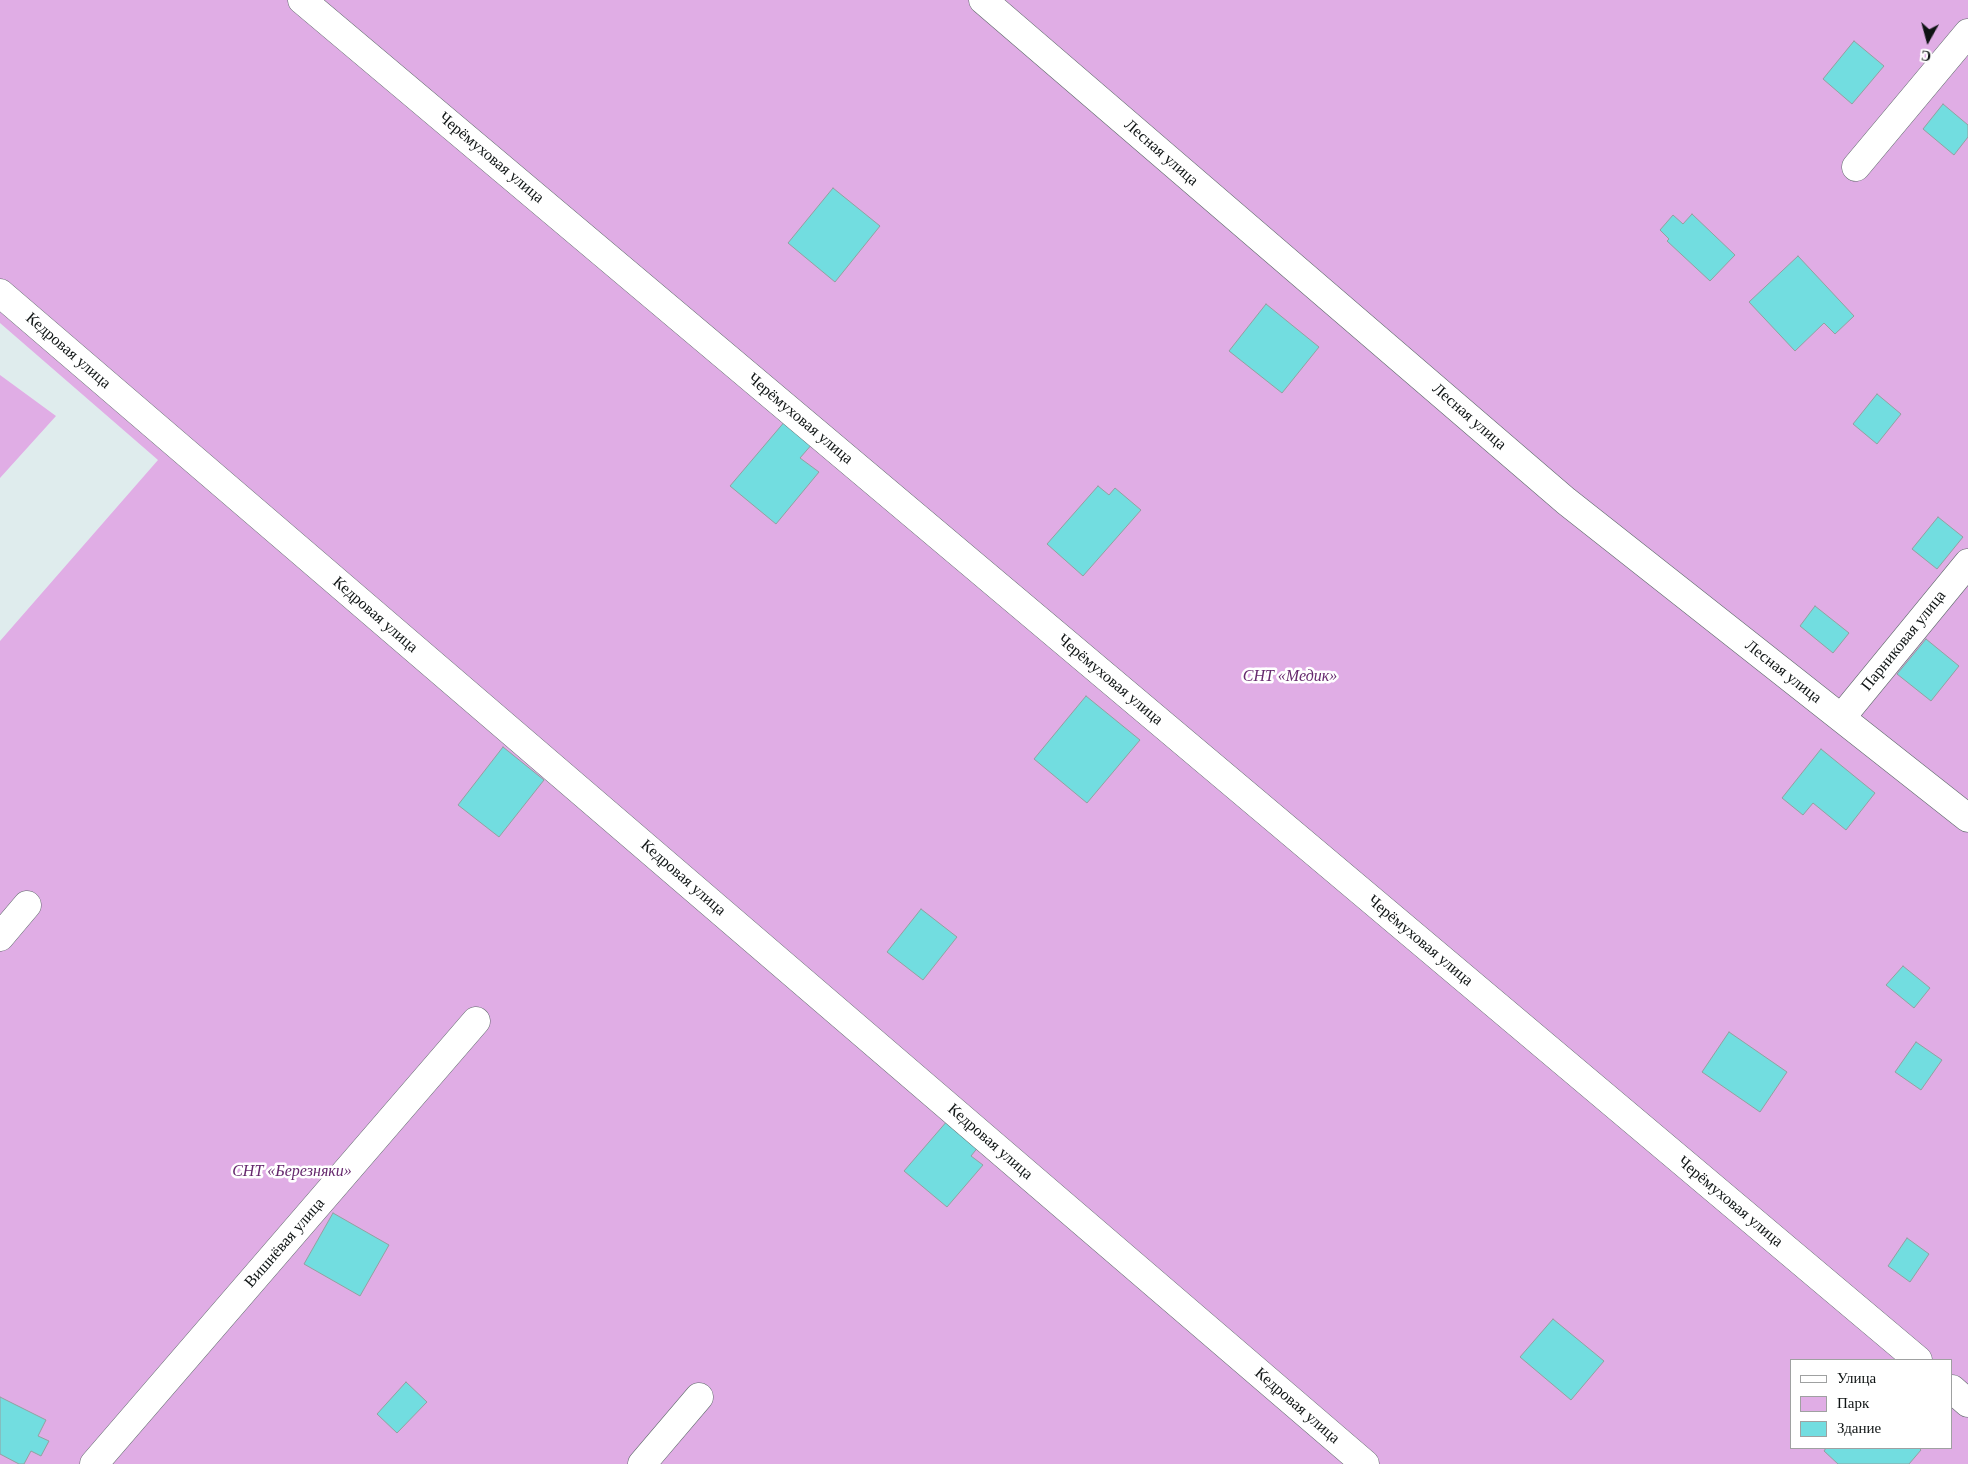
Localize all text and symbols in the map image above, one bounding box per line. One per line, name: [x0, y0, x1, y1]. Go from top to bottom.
north arrow: [1903, 15, 1953, 65]
text: С: [1920, 47, 1932, 63]
street label: Черёмуховая улица: [434, 108, 548, 208]
street label: Лесная улица: [1120, 116, 1202, 190]
street label: Кедровая улица: [22, 309, 114, 393]
street label: Черёмуховая улица: [743, 369, 857, 469]
street label: Лесная улица: [1428, 380, 1510, 454]
street label: Кедровая улица: [329, 573, 421, 657]
street label: Парниковая улица: [1858, 587, 1950, 695]
street label: Черёмуховая улица: [1053, 630, 1167, 730]
street label: Лесная улица: [1741, 636, 1825, 708]
park label: СНТ «Медик»: [1243, 667, 1337, 687]
street label: Кедровая улица: [637, 836, 729, 920]
street label: Черёмуховая улица: [1363, 891, 1477, 991]
street label: Кедровая улица: [944, 1100, 1036, 1184]
street label: Черёмуховая улица: [1673, 1152, 1787, 1252]
park label: СНТ «Березняки»: [232, 1162, 352, 1182]
street label: Вишнёвая улица: [241, 1194, 329, 1292]
legend: [1790, 1359, 1953, 1449]
street label: Кедровая улица: [1251, 1364, 1343, 1448]
text: Улица: [1837, 1370, 1876, 1386]
text: Парк: [1837, 1395, 1869, 1411]
text: Здание: [1837, 1420, 1881, 1436]

